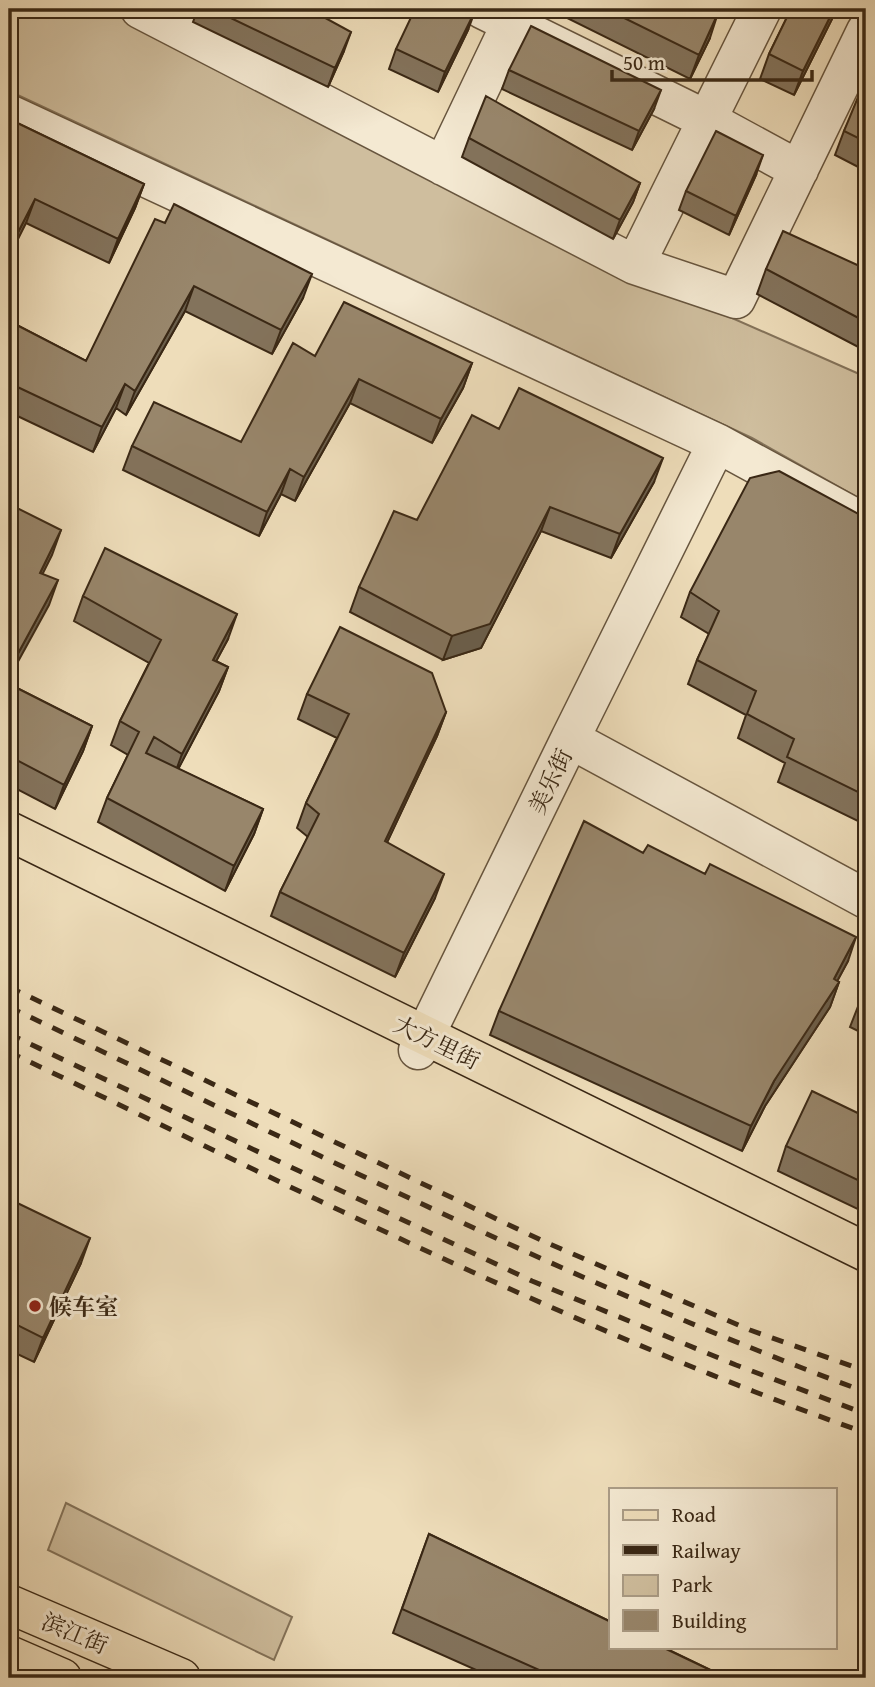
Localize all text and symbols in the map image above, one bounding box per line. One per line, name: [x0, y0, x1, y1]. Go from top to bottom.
scale bar: [612, 38, 812, 82]
text: 50 m: [623, 47, 665, 78]
street label: 美乐街: [520, 743, 580, 819]
street label: 大方里街: [388, 1007, 486, 1077]
place label: 候车室: [49, 1290, 118, 1323]
marker: 候车室: [27, 1298, 43, 1314]
legend: [609, 1488, 836, 1648]
text: Road: [672, 1499, 717, 1530]
text: Railway: [672, 1535, 741, 1566]
text: Park: [672, 1569, 713, 1600]
street label: 滨江街: [37, 1604, 113, 1662]
text: Building: [672, 1605, 747, 1636]

